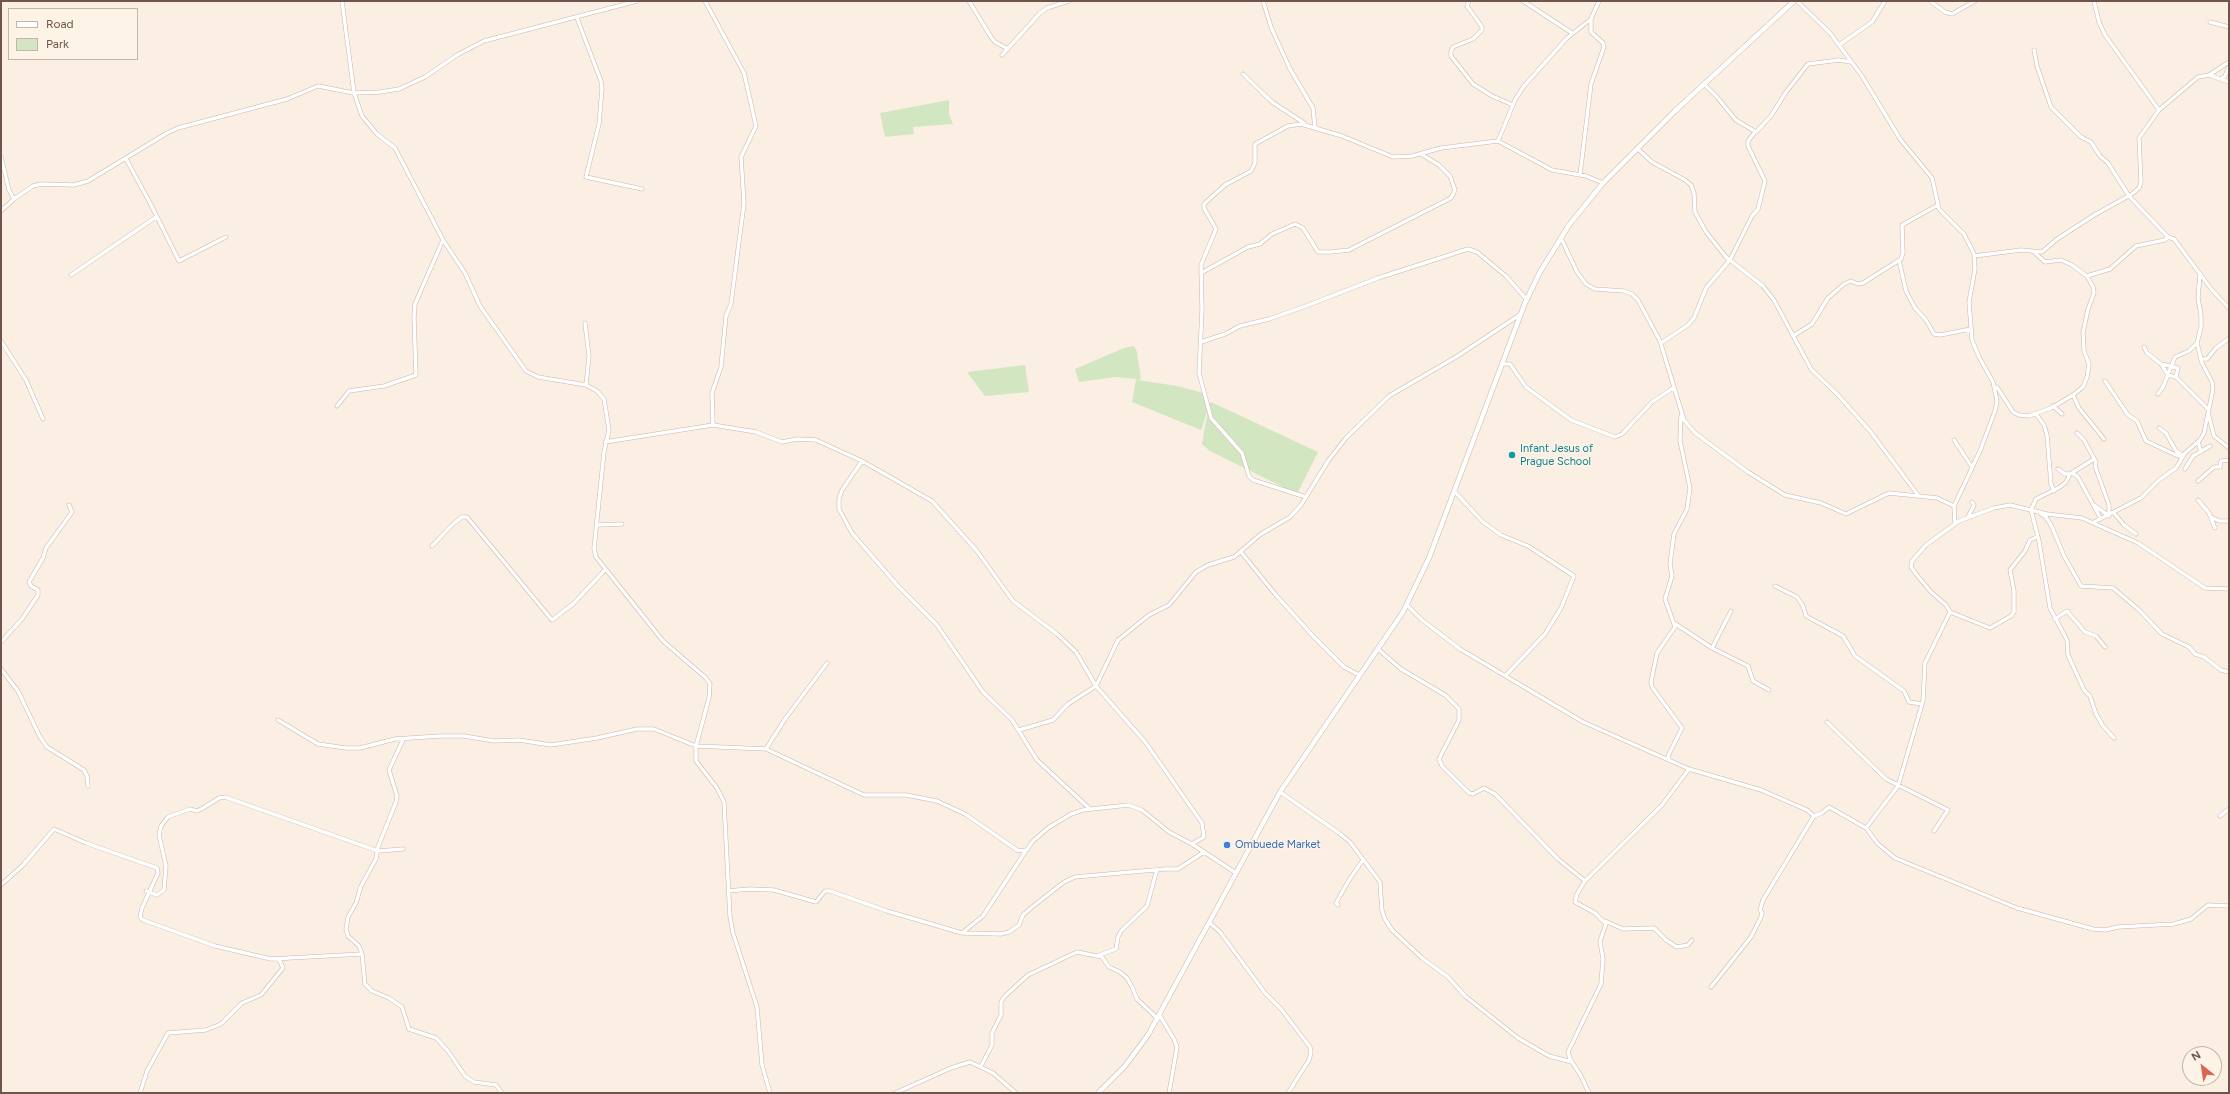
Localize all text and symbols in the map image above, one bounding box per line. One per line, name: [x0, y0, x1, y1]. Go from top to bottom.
legend: [8, 8, 138, 60]
text: Road: [46, 17, 74, 31]
text: Park: [46, 37, 69, 51]
place label: Infant Jesus of Prague School: [1520, 442, 1593, 468]
marker: Infant Jesus of Prague School: [1507, 450, 1517, 460]
place label: Ombuede Market: [1235, 838, 1321, 852]
marker: Ombuede Market: [1222, 840, 1232, 850]
north arrow: [2182, 1046, 2222, 1086]
text: N: [2189, 1048, 2203, 1064]

